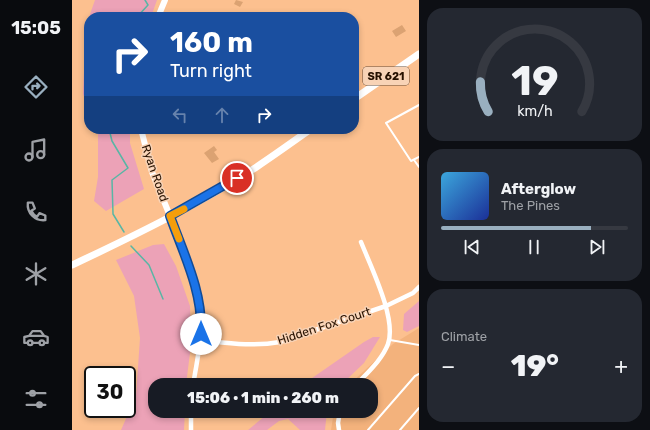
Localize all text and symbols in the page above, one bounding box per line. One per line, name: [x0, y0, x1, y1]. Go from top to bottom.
text: 15:05: [11, 17, 61, 39]
text: 160 m: [170, 26, 253, 59]
icon: right: [104, 28, 156, 80]
text: 19: [511, 56, 558, 105]
text: Turn right: [170, 60, 252, 82]
road number: SR 621: [363, 67, 409, 85]
icon: directions: [22, 73, 50, 101]
text: km/h: [517, 103, 552, 120]
icon: left: [169, 104, 191, 126]
icon: ahead: [211, 104, 233, 126]
icon: right: [253, 104, 275, 126]
icon: music: [22, 136, 50, 164]
street label: Ryan Road: [139, 143, 171, 203]
pin: [220, 161, 254, 195]
icon: arrive: [226, 167, 248, 189]
text: Afterglow: [501, 180, 576, 198]
icon: phone: [22, 198, 50, 226]
text: The Pines: [501, 198, 560, 213]
icon: previous: [461, 236, 483, 258]
icon: pause: [523, 236, 545, 258]
icon: next: [586, 236, 608, 258]
icon: climate: [22, 260, 50, 288]
street label: Hidden Fox Court: [276, 304, 373, 348]
position arrow: [180, 313, 222, 355]
icon: car: [22, 323, 50, 351]
text: Climate: [441, 329, 487, 344]
text: 19°: [511, 348, 559, 384]
text: −: [441, 353, 455, 380]
text: +: [614, 353, 628, 380]
speed limit sign: 30: [84, 366, 136, 418]
icon: filters: [22, 385, 50, 413]
text: 15:06 · 1 min · 260 m: [187, 389, 339, 407]

